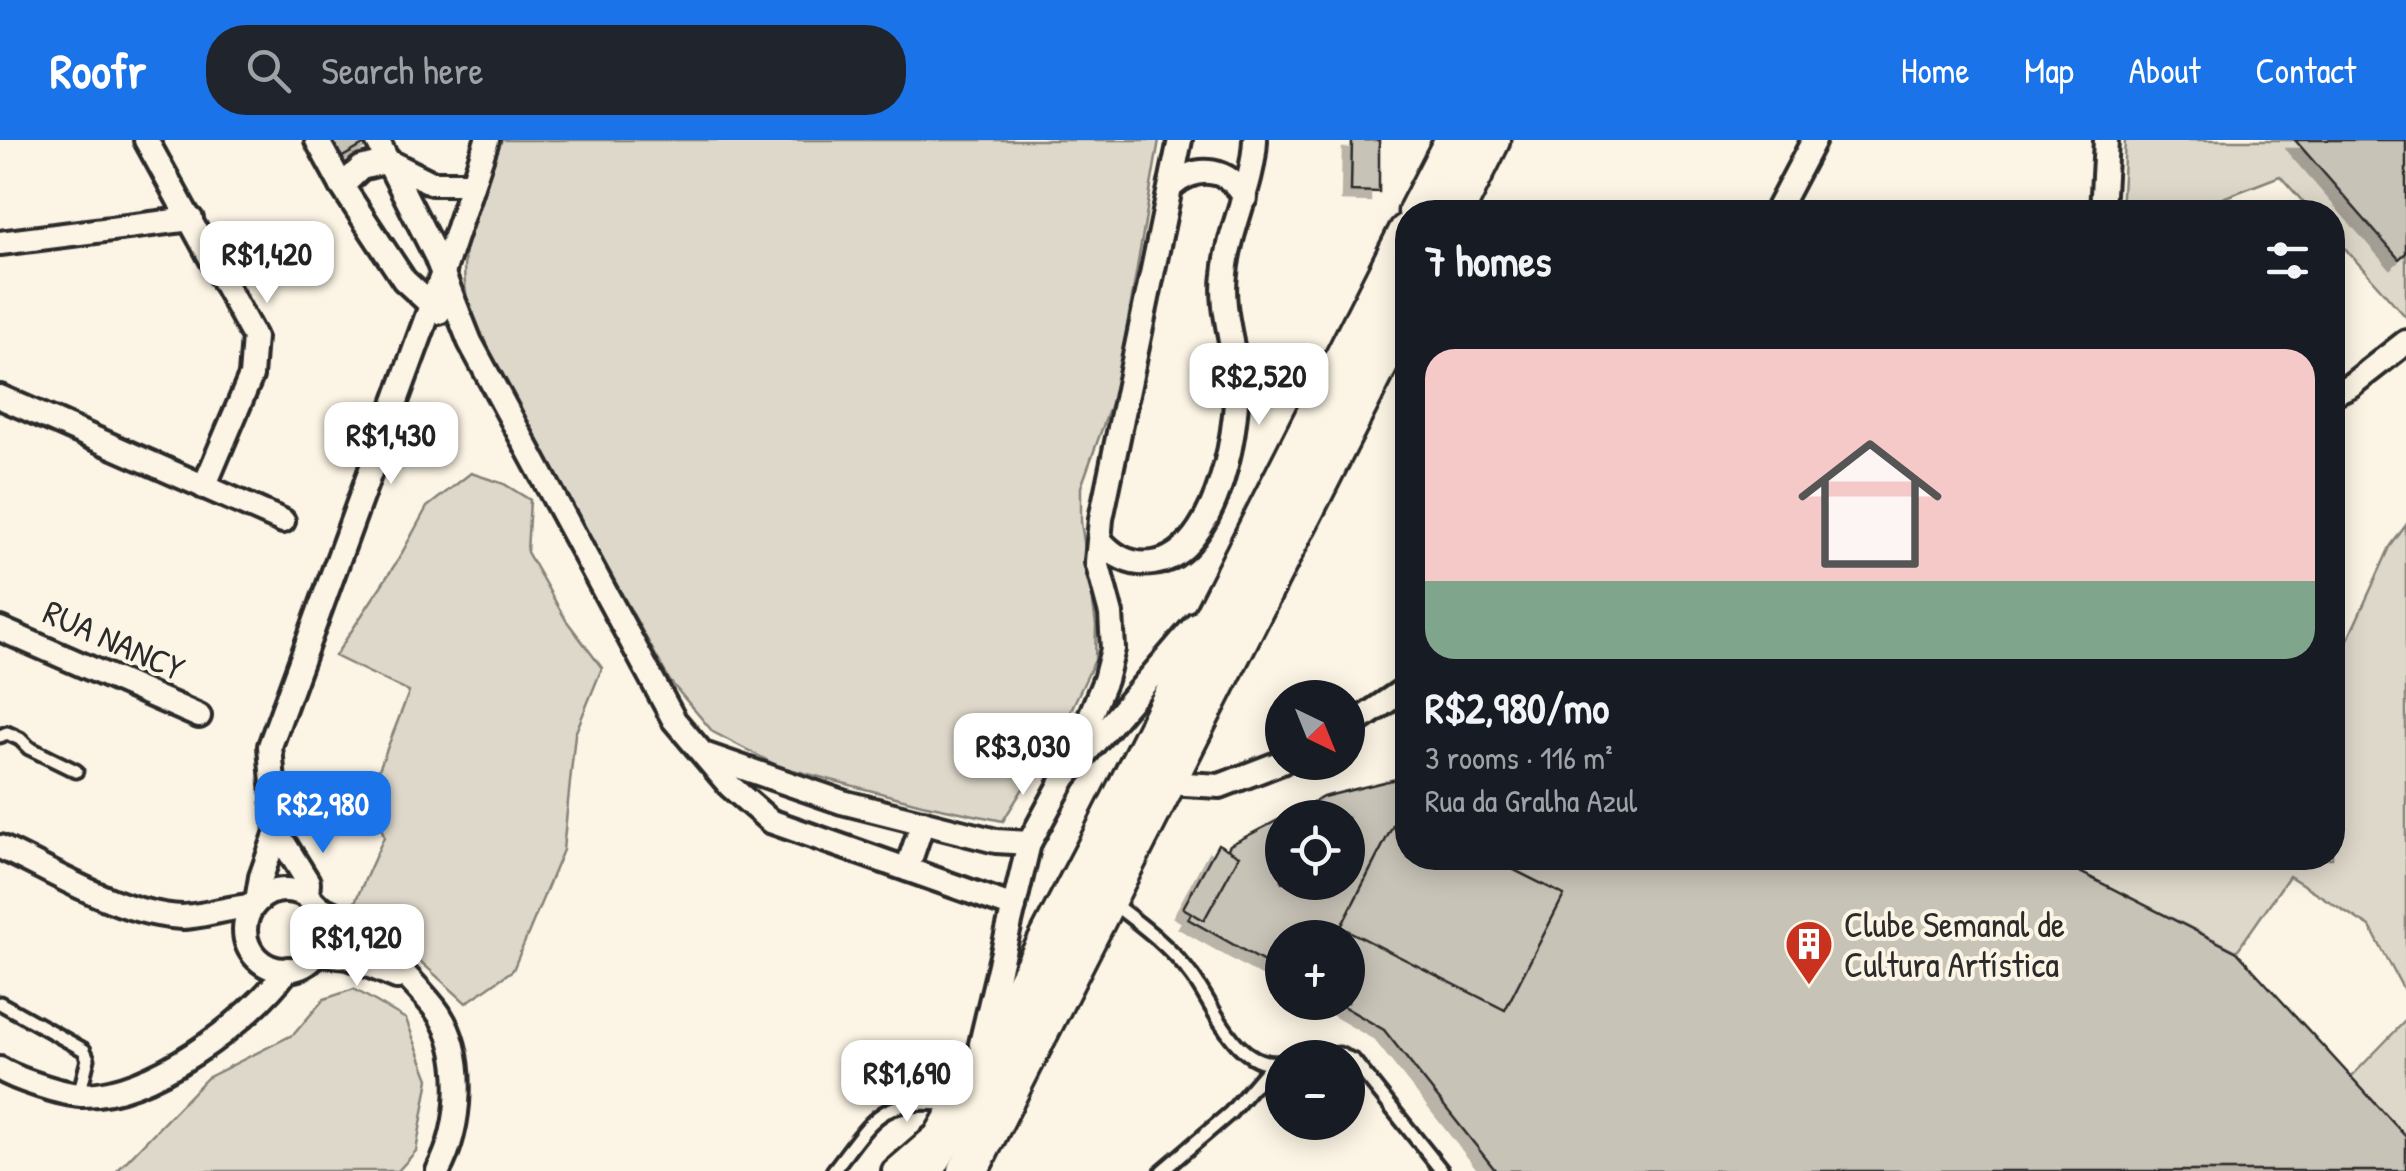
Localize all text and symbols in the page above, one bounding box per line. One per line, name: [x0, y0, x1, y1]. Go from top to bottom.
search box: [206, 25, 906, 115]
text: Roofr: [50, 38, 146, 103]
icon: search: [241, 43, 296, 98]
text: Search here: [321, 44, 484, 96]
text: Home: [1901, 47, 1969, 94]
text: Map: [2024, 47, 2074, 94]
text: About: [2129, 47, 2201, 94]
text: Contact: [2256, 47, 2356, 94]
pin: R$1,420: [175, 221, 359, 306]
text: R$1,420: [222, 232, 312, 275]
text: 7 homes: [1425, 232, 1551, 289]
icon: filters: [2260, 233, 2315, 288]
pin: R$2,520: [1167, 343, 1351, 428]
text: R$2,520: [1211, 354, 1307, 397]
pin: R$1,430: [299, 402, 483, 487]
text: R$1,430: [346, 413, 436, 456]
icon: home: [1780, 414, 1960, 594]
street label: RUA NANCY: [36, 588, 192, 692]
text: R$2,980/mo: [1425, 679, 1609, 736]
north arrow: [1265, 680, 1365, 780]
map controls: [1265, 680, 1365, 1140]
pin: R$3,030: [931, 713, 1115, 798]
text: R$3,030: [976, 724, 1070, 767]
text: 3 rooms · 116 m²: [1425, 736, 1613, 779]
pin: R$2,980: [231, 771, 415, 856]
text: Rua da Gralha Azul: [1425, 779, 1637, 822]
text: R$2,980: [277, 782, 369, 825]
button: locate: [1265, 800, 1365, 900]
place label: Clube Semanal de Cultura Artística: [1844, 901, 2065, 988]
pin: R$1,920: [265, 904, 449, 989]
text: R$1,920: [312, 915, 402, 958]
building icon: Clube Semanal de Cultura Artística: [1783, 918, 1835, 986]
button: +: [1265, 920, 1365, 1020]
pin: R$1,690: [815, 1040, 999, 1125]
button: −: [1265, 1040, 1365, 1140]
text: R$1,690: [863, 1051, 951, 1094]

